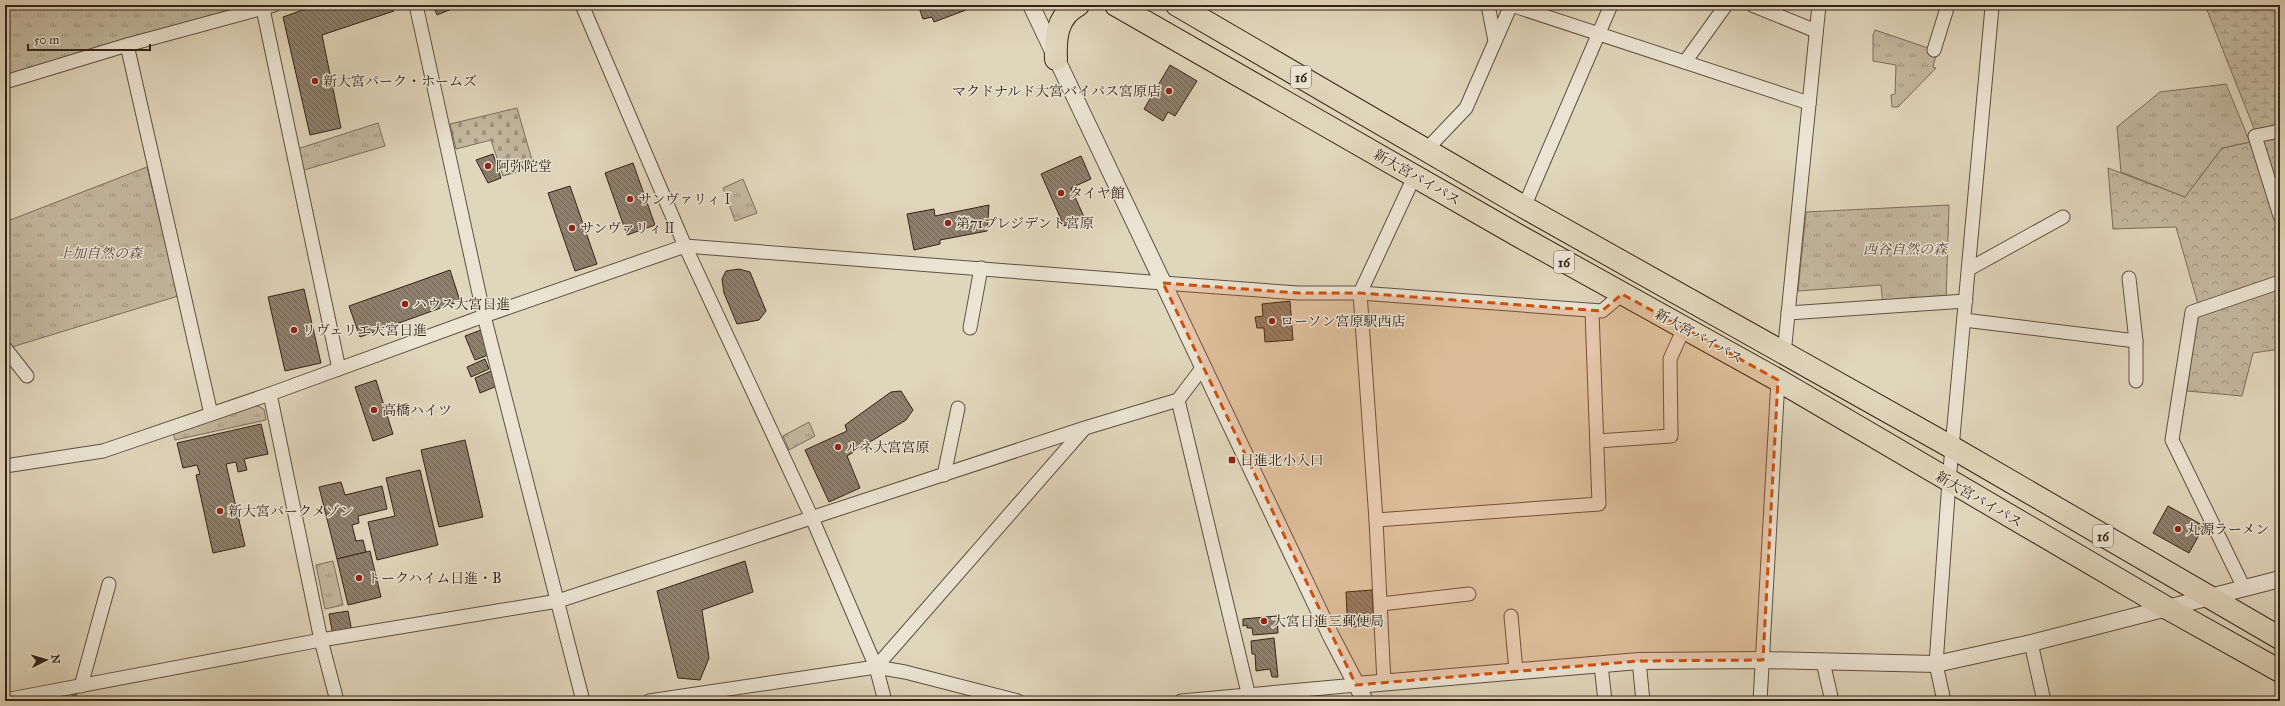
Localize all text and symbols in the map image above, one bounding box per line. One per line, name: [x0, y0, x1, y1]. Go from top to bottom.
scale bar: [28, 26, 150, 52]
text: 50 m: [34, 33, 59, 47]
road number: 16: [1291, 66, 1311, 88]
place label: 新大宮パーク・ホームズ: [323, 73, 477, 90]
marker: 新大宮パーク・ホームズ: [310, 76, 320, 86]
place label: マクドナルド大宮バイパス宮原店: [952, 83, 1161, 100]
marker: マクドナルド大宮バイパス宮原店: [1164, 86, 1174, 96]
street label: 新大宮バイパス: [1370, 146, 1463, 209]
place label: 阿弥陀堂: [496, 158, 552, 175]
marker: 阿弥陀堂: [483, 161, 493, 171]
place label: タイヤ館: [1069, 185, 1125, 202]
marker: タイヤ館: [1056, 188, 1066, 198]
place label: サンヴァリィⅠ: [638, 191, 735, 208]
marker: サンヴァリィⅠ: [625, 194, 635, 204]
place label: 第71プレジデント宮原: [956, 215, 1094, 232]
marker: 第71プレジデント宮原: [943, 218, 953, 228]
place label: サンヴァリィⅡ: [580, 220, 677, 237]
marker: サンヴァリィⅡ: [567, 223, 577, 233]
park label: 西谷自然の森: [1863, 241, 1949, 258]
park label: 上加自然の森: [58, 245, 144, 262]
road number: 16: [1554, 251, 1574, 273]
place label: ハウス大宮日進: [413, 296, 511, 313]
marker: ハウス大宮日進: [400, 299, 410, 309]
street label: 新大宮バイパス: [1652, 305, 1746, 368]
place label: ローソン宮原駅西店: [1280, 313, 1405, 330]
marker: ローソン宮原駅西店: [1267, 316, 1277, 326]
place label: リヴェリエ大宮日進: [302, 322, 427, 339]
marker: リヴェリエ大宮日進: [289, 325, 299, 335]
place label: 高橋ハイツ: [382, 402, 452, 419]
marker: 高橋ハイツ: [369, 405, 379, 415]
place label: ルネ大宮宮原: [846, 439, 930, 456]
marker: ルネ大宮宮原: [833, 442, 843, 452]
place label: 日進北小入口: [1240, 452, 1324, 469]
marker: 日進北小入口: [1227, 455, 1237, 465]
street label: 新大宮バイパス: [1932, 468, 2025, 531]
place label: 新大宮パークメゾン: [228, 503, 353, 520]
marker: 新大宮パークメゾン: [215, 506, 225, 516]
place label: 丸源ラーメン: [2186, 521, 2269, 538]
marker: 丸源ラーメン: [2173, 524, 2183, 534]
road number: 16: [2093, 525, 2113, 547]
place label: トークハイム日進・B: [367, 570, 501, 587]
marker: トークハイム日進・B: [354, 573, 364, 583]
place label: 大宮日進三郵便局: [1272, 613, 1384, 630]
marker: 大宮日進三郵便局: [1259, 616, 1269, 626]
north arrow: [26, 640, 66, 680]
text: N: [49, 654, 62, 665]

